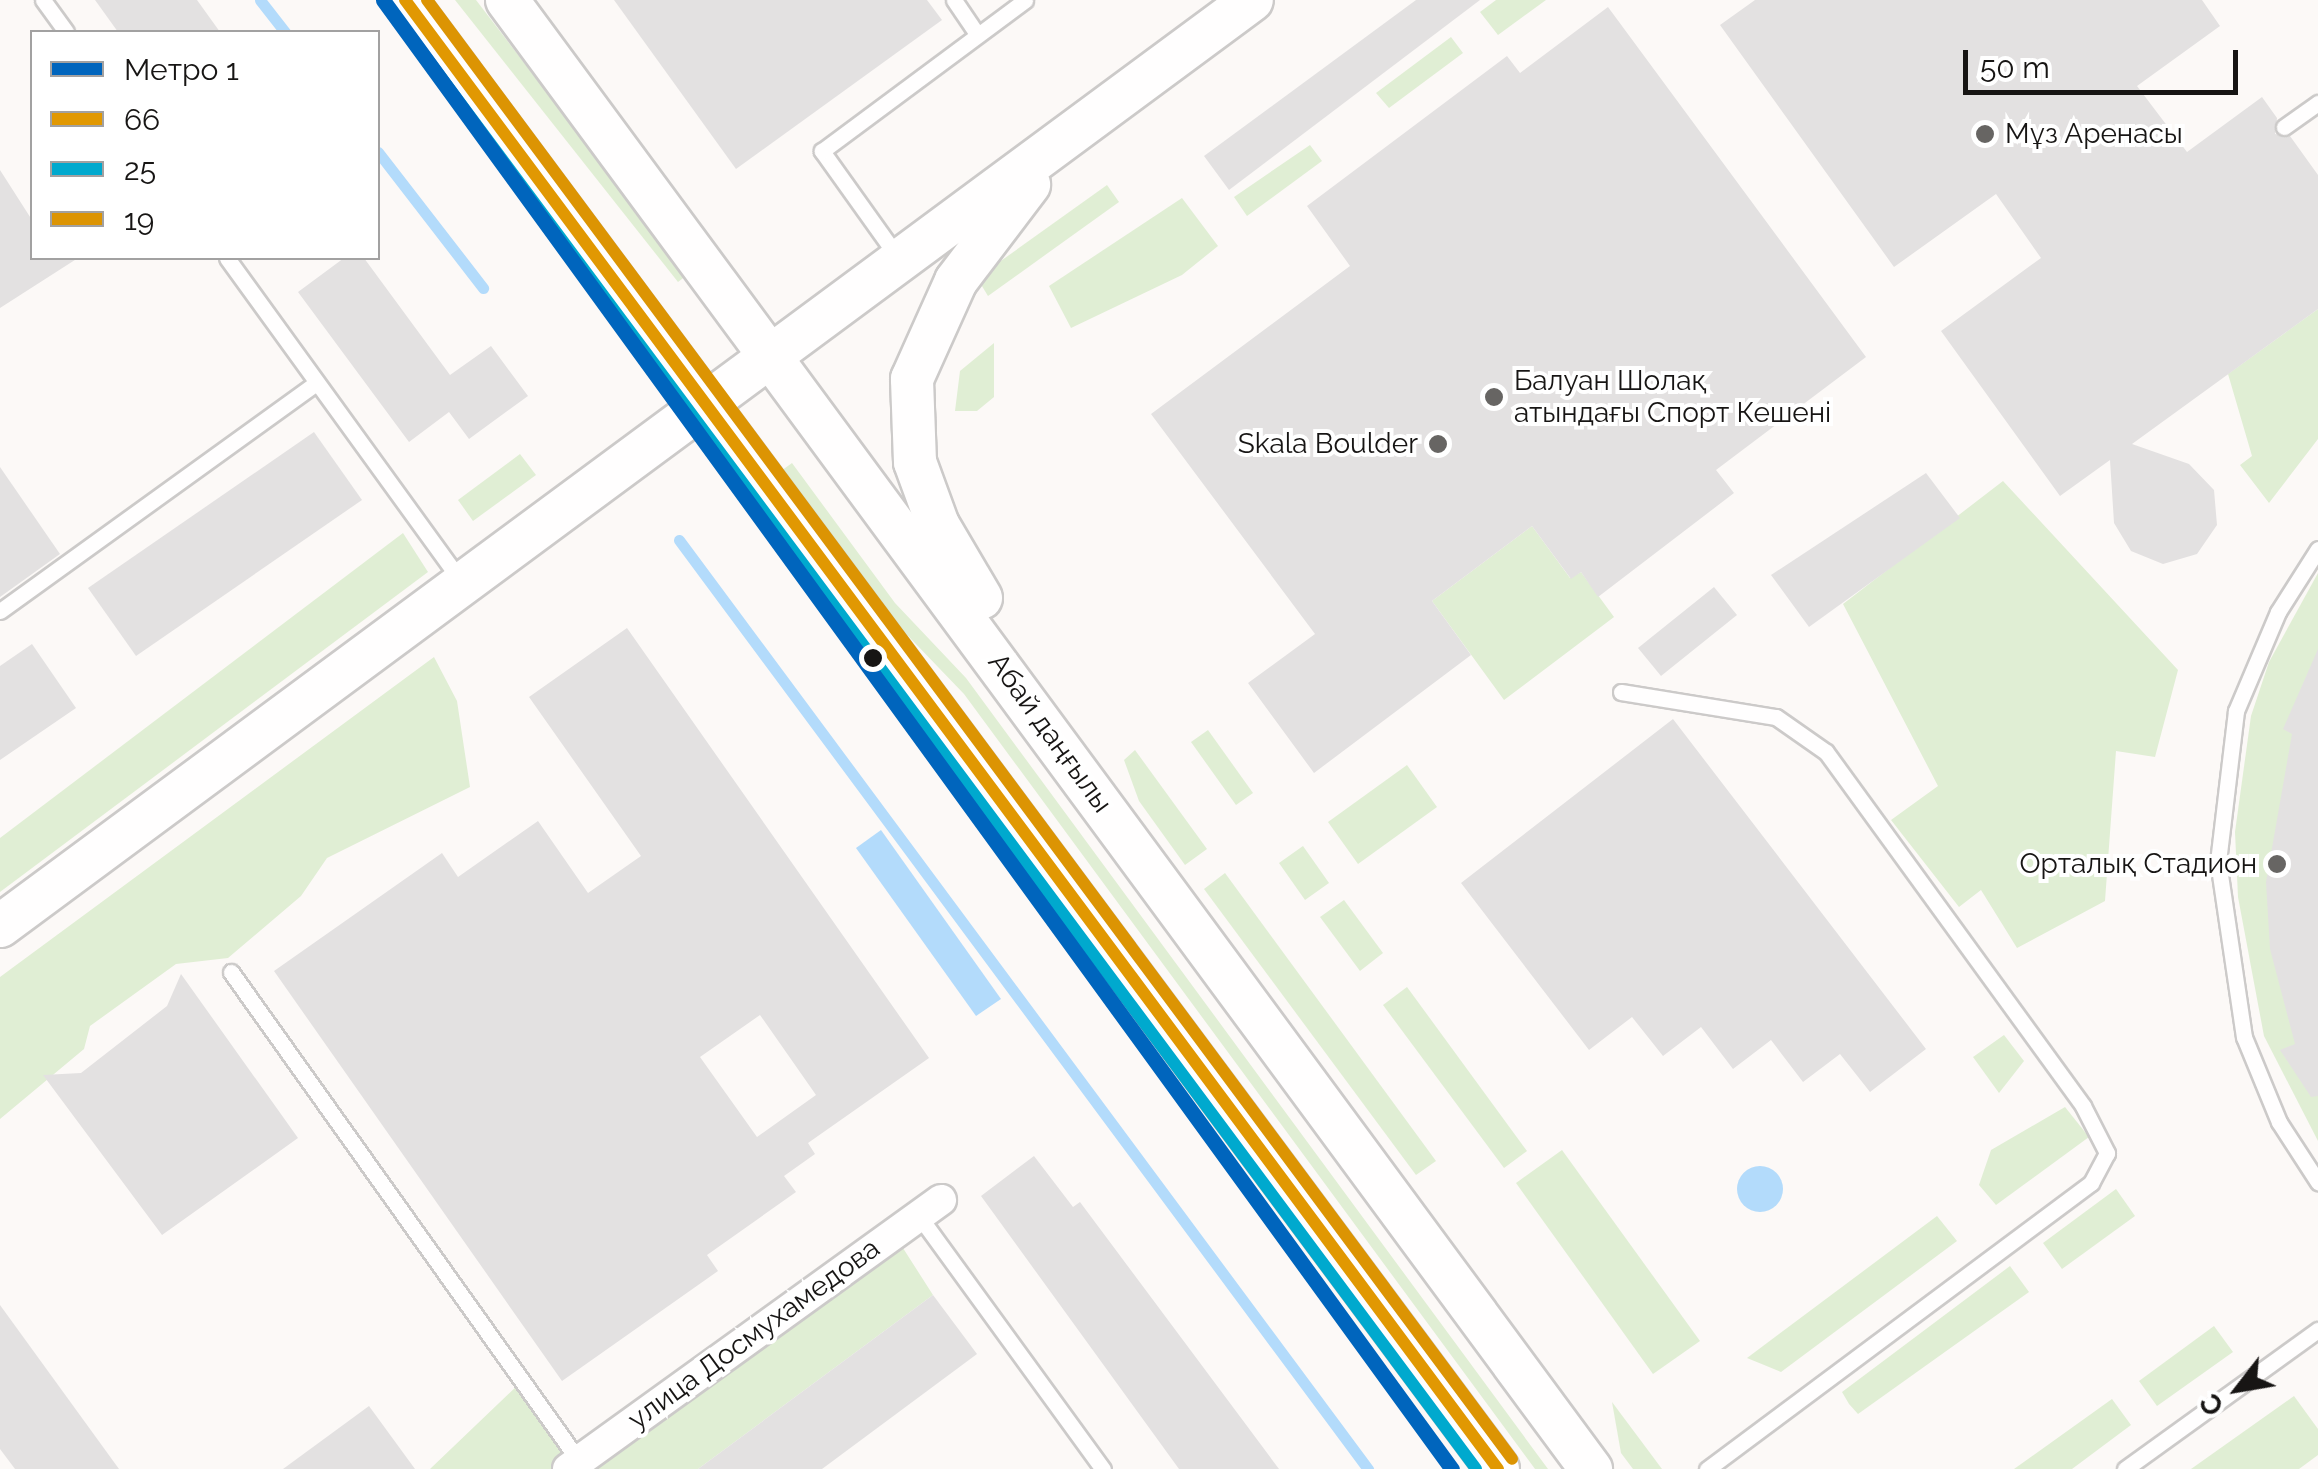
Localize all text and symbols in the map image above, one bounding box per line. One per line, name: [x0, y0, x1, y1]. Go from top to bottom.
legend: [30, 30, 380, 260]
scale bar: [1968, 30, 2243, 92]
text: 50 m: [1980, 50, 2050, 85]
text: Метро 1: [124, 52, 239, 87]
text: 66: [124, 102, 160, 137]
place label: Мұз Аренасы: [2005, 117, 2184, 151]
marker: Мұз Аренасы: [1974, 123, 1996, 145]
text: 25: [124, 152, 156, 187]
text: 19: [124, 202, 154, 237]
place label: Балуан Шолақ атындағы Спорт Кешені: [1514, 364, 1831, 430]
marker: Балуан Шолақ атындағы Спорт Кешені: [1483, 386, 1505, 408]
place label: Skala Boulder: [1238, 427, 1418, 461]
marker: Skala Boulder: [1427, 433, 1449, 455]
street label: Абай даңғылы: [981, 647, 1119, 819]
unlabelled marker: [863, 648, 883, 668]
place label: Орталық Стадион: [2020, 847, 2257, 881]
marker: Орталық Стадион: [2266, 853, 2288, 875]
street label: улица Досмухамедова: [622, 1231, 886, 1437]
north arrow: [2188, 1339, 2288, 1439]
text: С: [2193, 1388, 2231, 1421]

